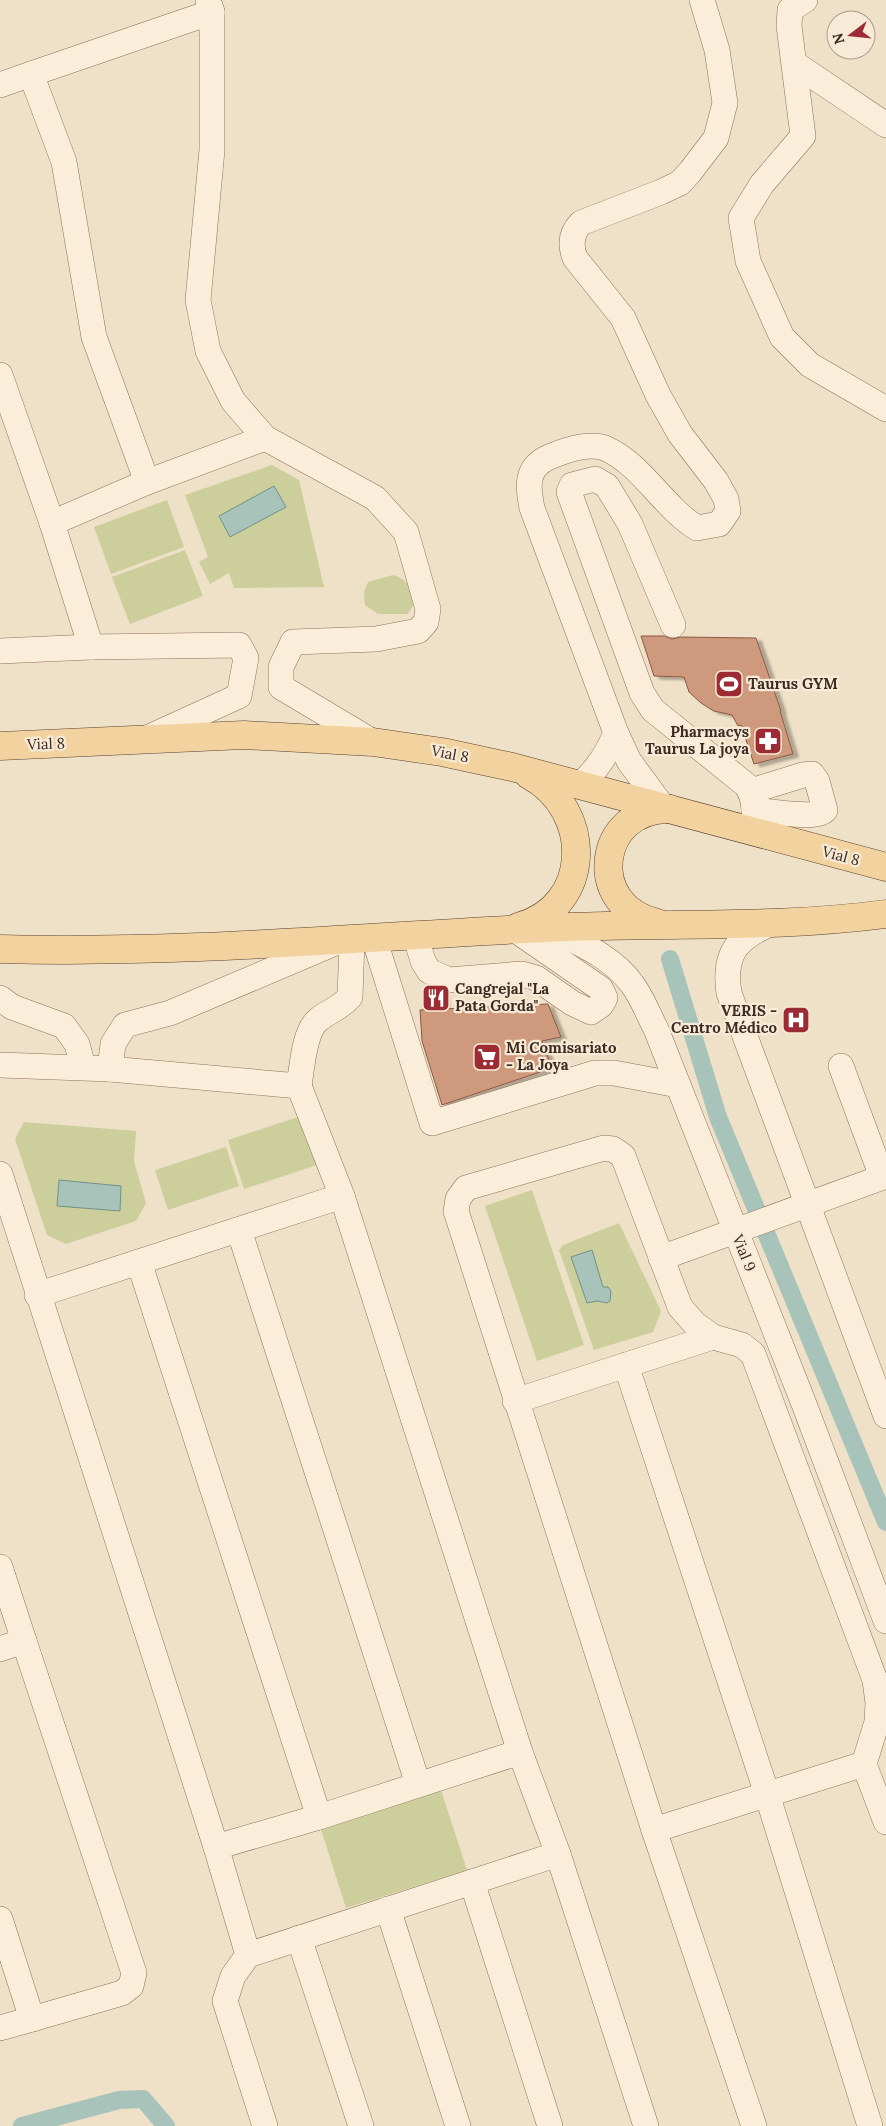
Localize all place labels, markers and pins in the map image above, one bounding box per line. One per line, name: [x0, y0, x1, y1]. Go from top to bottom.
sports icon: Taurus GYM: [714, 669, 744, 699]
place label: Taurus GYM: [748, 674, 838, 693]
place label: Pharmacys Taurus La joya: [645, 722, 749, 758]
pharmacy icon: Pharmacys Taurus La joya: [753, 726, 783, 756]
place label: Cangrejal "La Pata Gorda": [455, 979, 549, 1015]
restaurant icon: Cangrejal "La Pata Gorda": [421, 983, 451, 1013]
place label: VERIS - Centro Médico: [671, 1001, 778, 1037]
hospital icon: VERIS - Centro Médico: [781, 1005, 811, 1035]
place label: Mi Comisariato - La Joya: [506, 1038, 617, 1074]
supermarket icon: Mi Comisariato - La Joya: [472, 1042, 502, 1072]

